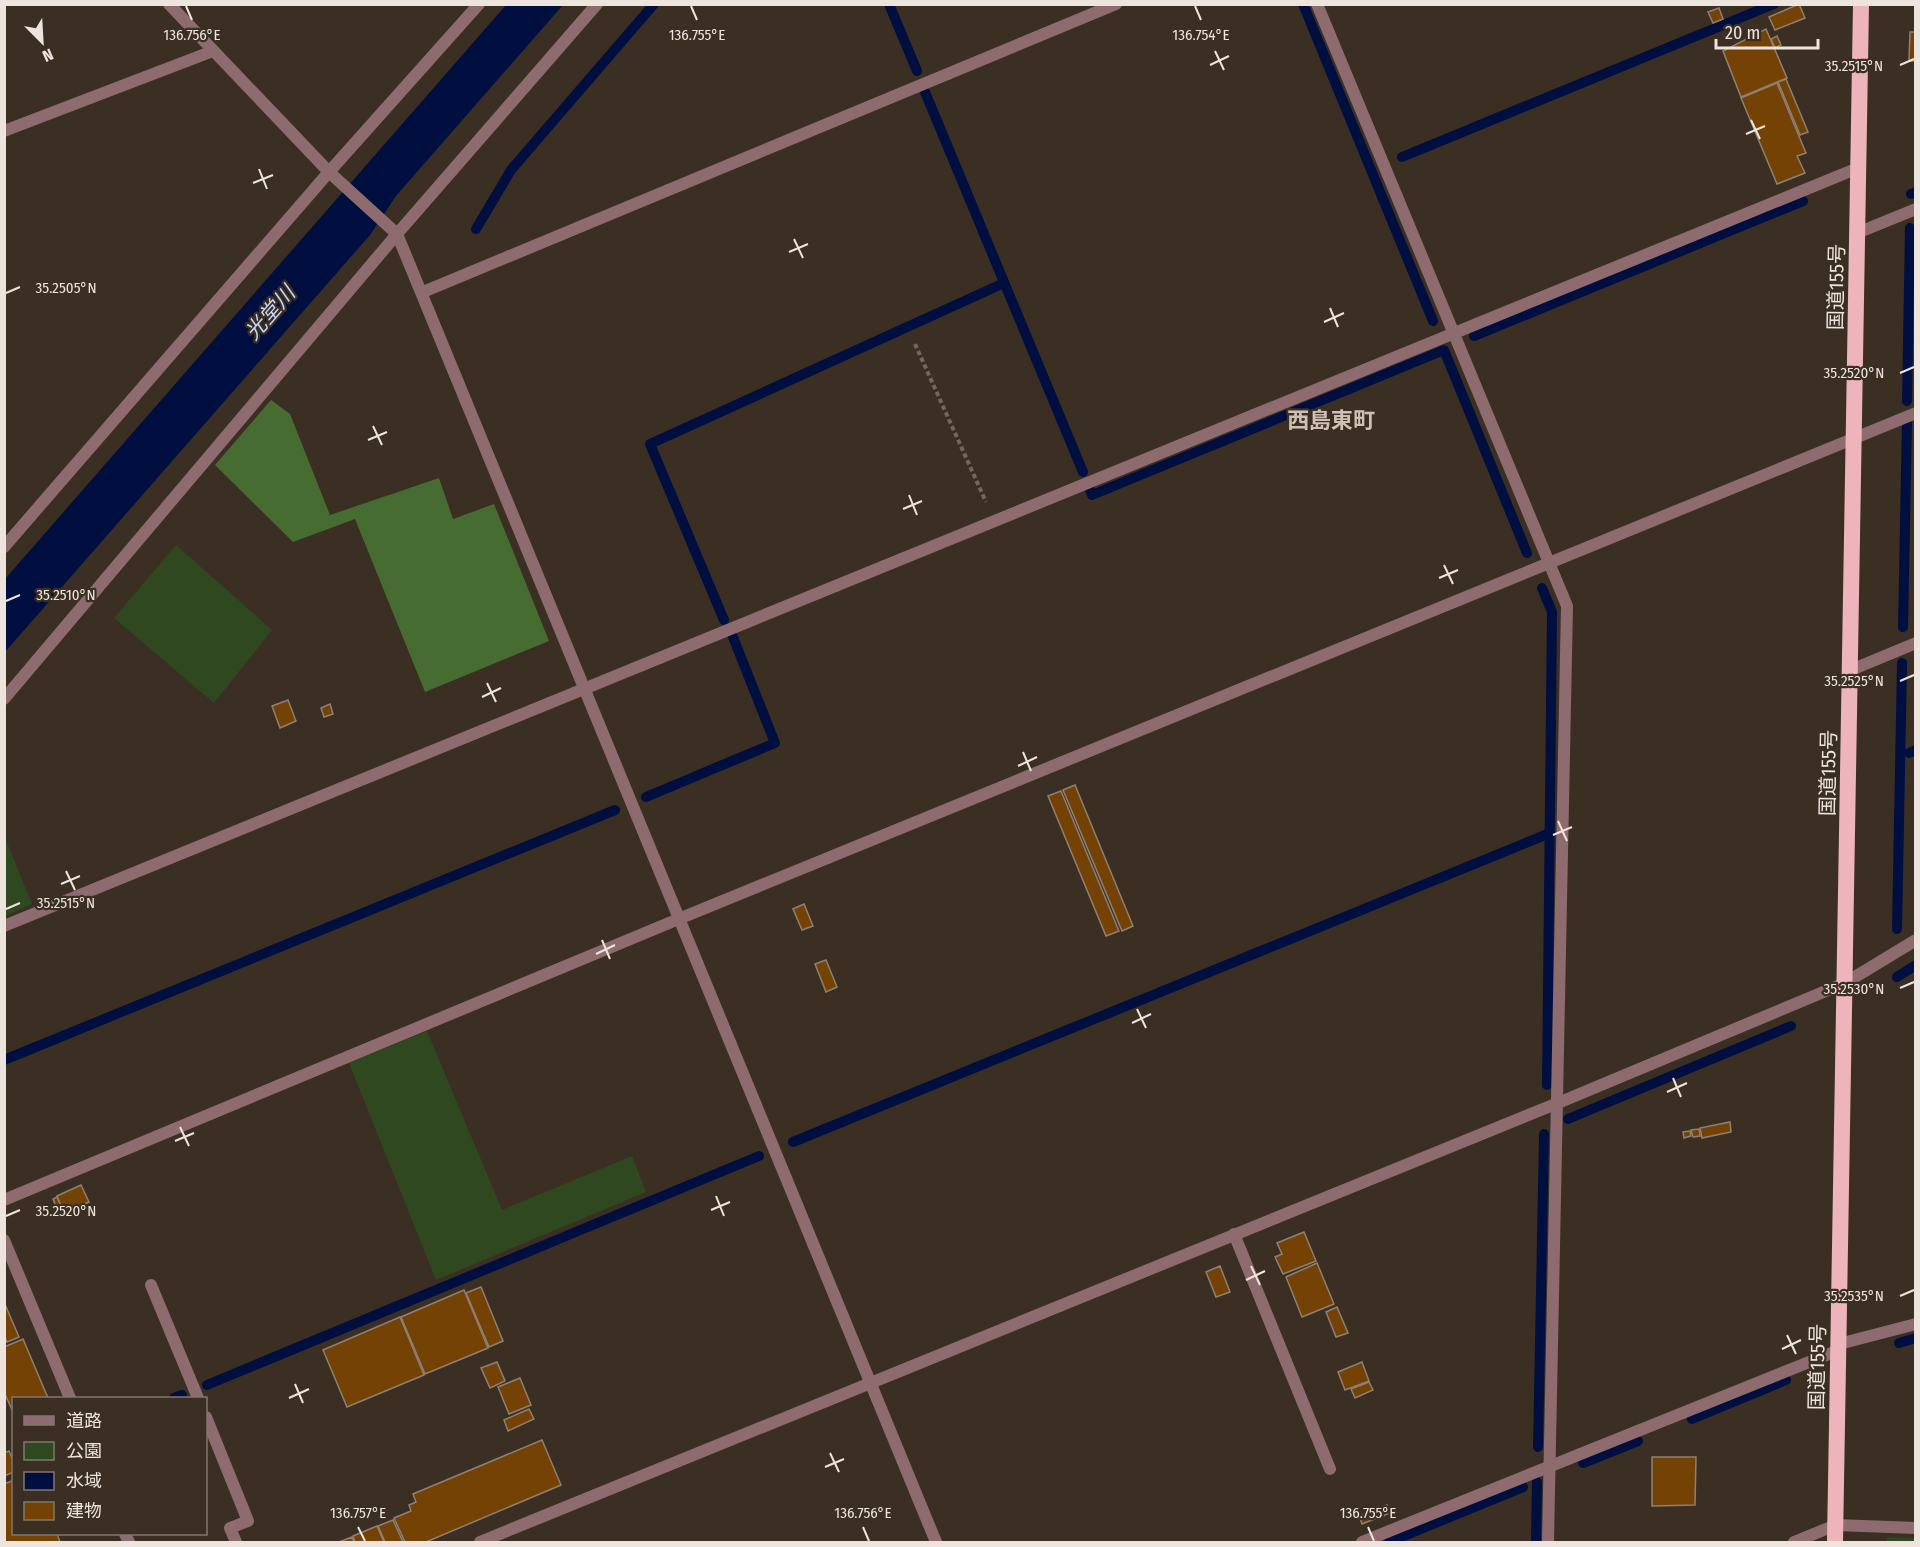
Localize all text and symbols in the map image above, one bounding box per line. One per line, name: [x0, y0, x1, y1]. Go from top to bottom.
north arrow: [12, 12, 72, 72]
scale bar: [1716, 12, 1818, 50]
text: 20 m: [1725, 22, 1760, 44]
text: 136.756°E: [163, 26, 221, 44]
text: 136.755°E: [669, 26, 725, 44]
text: 136.754°E: [1172, 26, 1230, 44]
text: N: [40, 45, 56, 66]
text: 35.2515°N: [1825, 57, 1883, 75]
street label: 国道155号: [1823, 244, 1849, 330]
text: 35.2505°N: [35, 279, 97, 297]
water label: 光堂川: [240, 279, 302, 345]
text: 35.2520°N: [1824, 364, 1884, 382]
district label: 西島東町: [1287, 407, 1375, 434]
text: 35.2510°N: [36, 586, 96, 604]
text: 35.2525°N: [1824, 672, 1884, 690]
street label: 国道155号: [1815, 730, 1841, 816]
text: 35.2515°N: [37, 894, 95, 912]
text: 35.2530°N: [1824, 980, 1884, 998]
text: 35.2520°N: [36, 1202, 96, 1220]
text: 35.2535°N: [1824, 1287, 1884, 1305]
street label: 国道155号: [1804, 1324, 1830, 1410]
legend: [12, 1397, 207, 1535]
text: 道路: [66, 1410, 102, 1432]
text: 公園: [66, 1440, 102, 1462]
text: 水域: [66, 1470, 102, 1492]
text: 建物: [66, 1500, 102, 1522]
text: 136.757°E: [330, 1504, 386, 1522]
text: 136.756°E: [834, 1504, 892, 1522]
text: 136.755°E: [1340, 1504, 1396, 1522]

